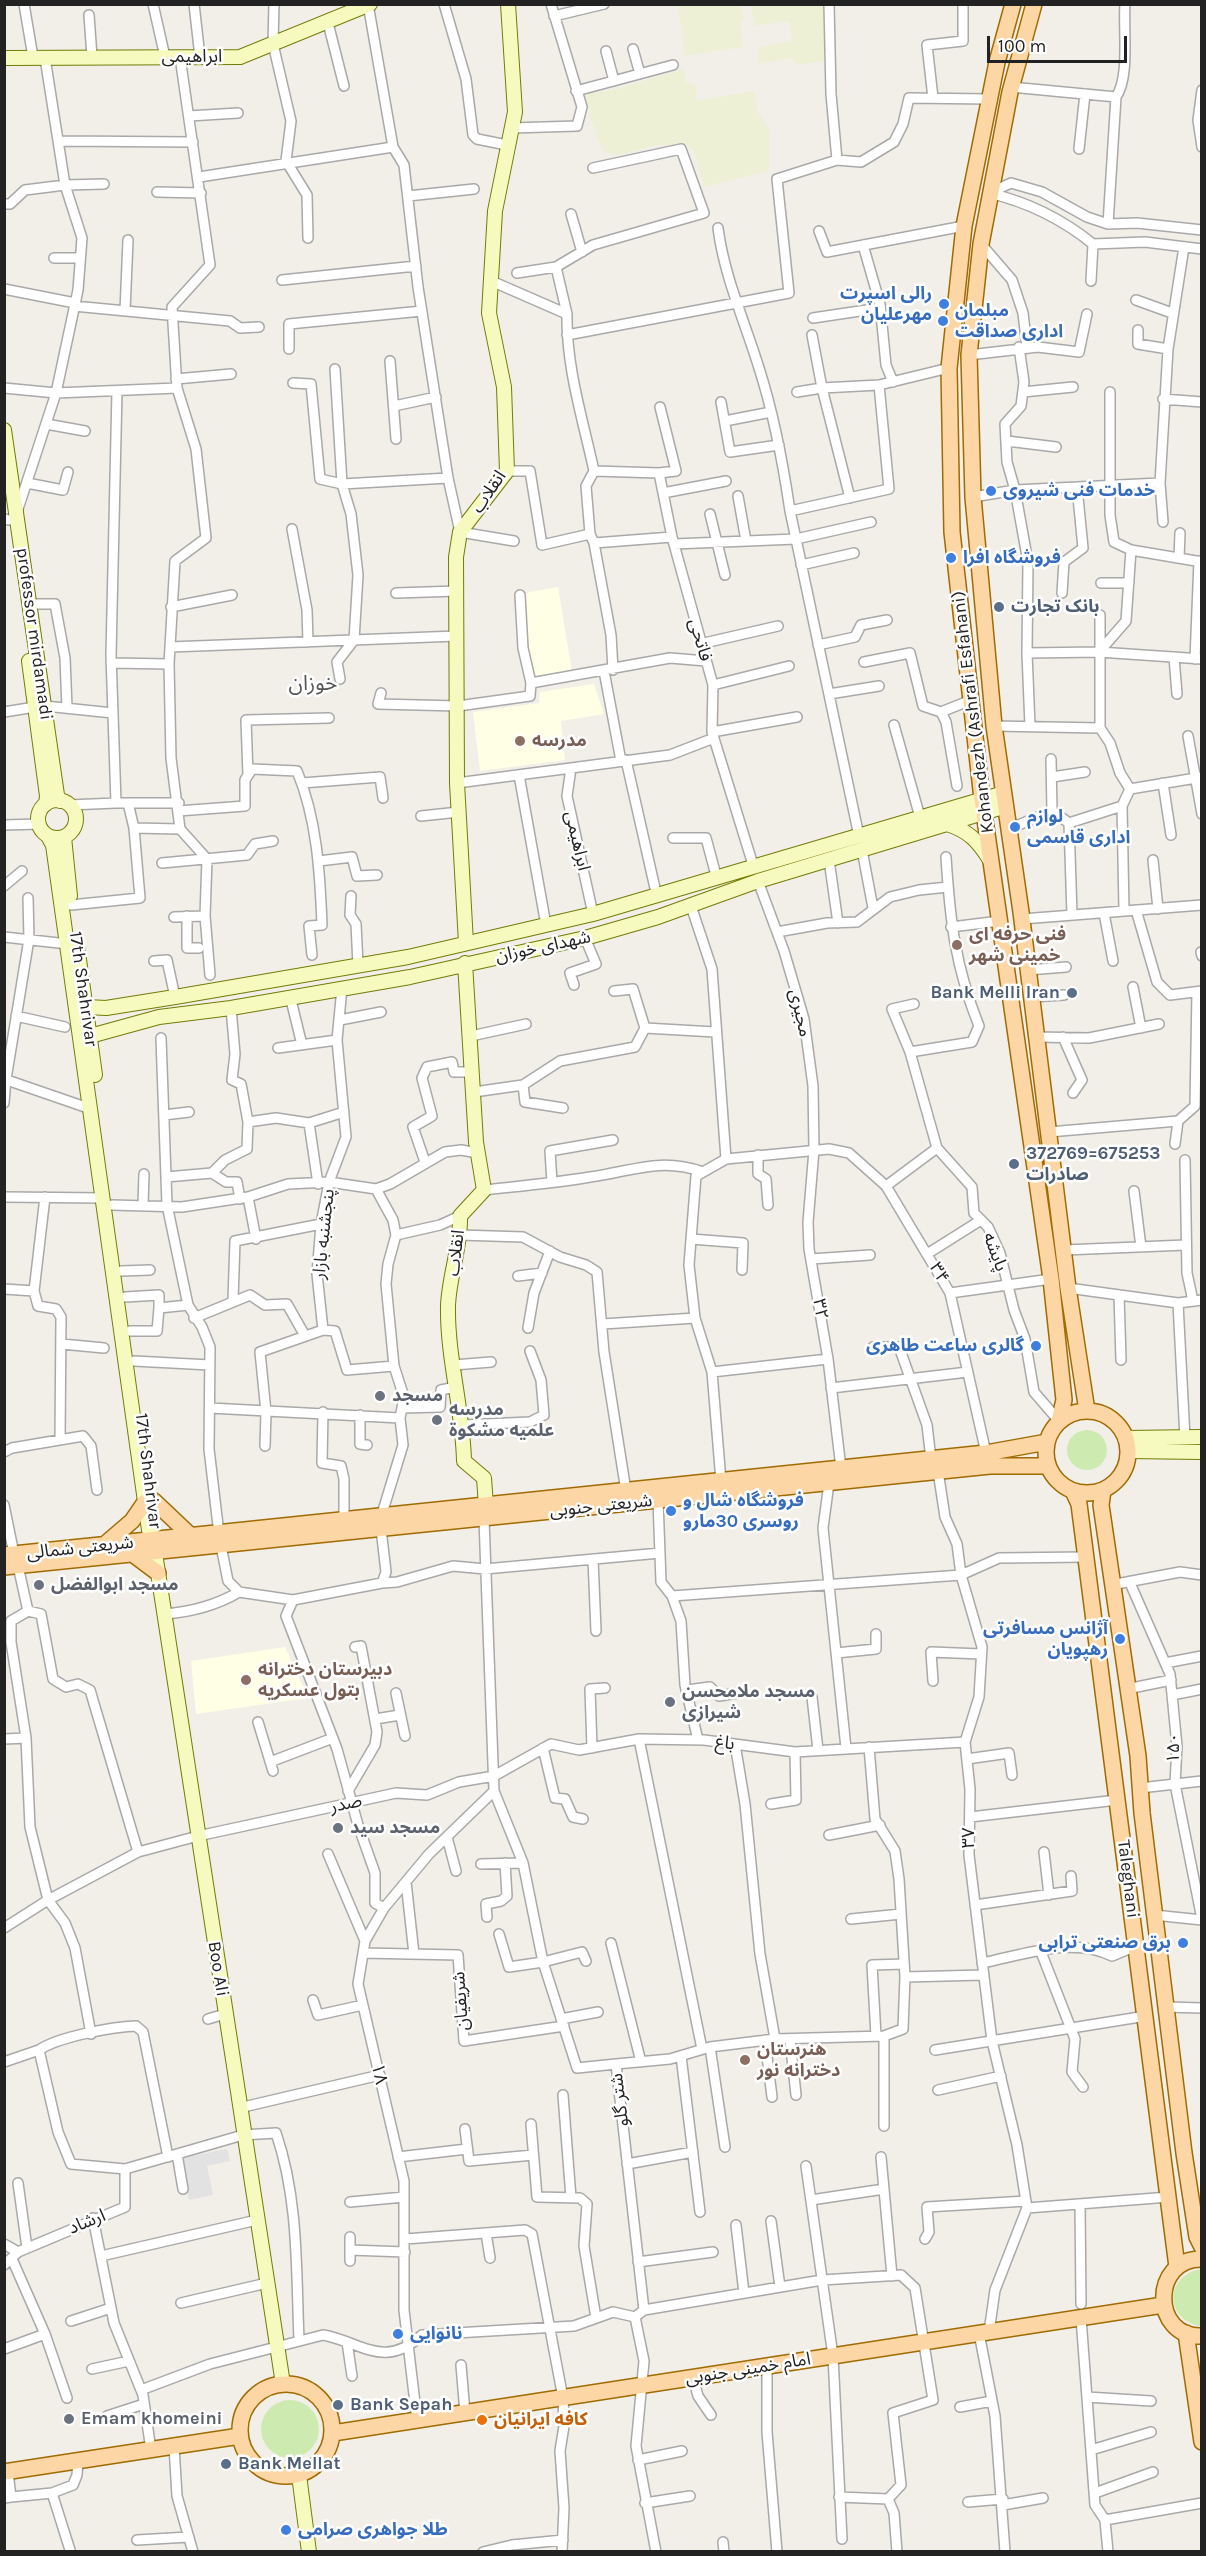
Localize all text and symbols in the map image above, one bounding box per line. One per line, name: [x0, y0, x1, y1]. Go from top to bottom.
scale bar: [990, 24, 1130, 62]
text: 100 m: [998, 35, 1046, 57]
street label: ابراهیمی: [162, 46, 222, 68]
place label: رالی اسپرت مهرعلیان: [840, 283, 932, 326]
marker: رالی اسپرت مهرعلیان: [937, 297, 951, 311]
place label: مبلمان اداری صداقت: [955, 300, 1063, 342]
marker: مبلمان اداری صداقت: [936, 314, 950, 328]
street label: انقلاب: [467, 467, 511, 517]
place label: خدمات فنی شیروی: [1003, 480, 1155, 502]
marker: خدمات فنی شیروی: [984, 484, 998, 498]
street label: professor mirdamadi: [11, 546, 57, 722]
place label: فروشگاه افرا: [963, 547, 1061, 569]
marker: فروشگاه افرا: [944, 551, 958, 565]
street label: Kohandezh (Ashrafi Esfahani): [947, 590, 999, 834]
place label: بانک تجارت: [1011, 596, 1100, 618]
marker: بانک تجارت: [992, 600, 1006, 614]
street label: فاتحی: [684, 616, 716, 664]
district label: خوزان: [289, 671, 337, 697]
place label: مدرسه: [532, 730, 587, 752]
marker: مدرسه: [513, 734, 527, 748]
place label: لوازم اداری قاسمی: [1027, 806, 1130, 848]
street label: ابراهیمی: [560, 809, 594, 873]
marker: لوازم اداری قاسمی: [1008, 820, 1022, 834]
place label: فنی حرفه ای خمینی شهر: [969, 924, 1066, 966]
street label: شهدای خوزان: [493, 926, 593, 968]
street label: 17th Shahrivar: [64, 930, 102, 1048]
marker: فنی حرفه ای خمینی شهر: [950, 938, 964, 952]
place label: Bank Melli Iran: [930, 982, 1060, 1004]
marker: Bank Melli Iran: [1065, 986, 1079, 1000]
street label: مجیری: [784, 987, 816, 1039]
place label: 372769=675253 صادرات: [1026, 1143, 1160, 1186]
marker: 372769=675253 صادرات: [1007, 1157, 1021, 1171]
street label: پنجشنبه بازار: [309, 1188, 339, 1280]
street label: انقلاب: [442, 1229, 470, 1277]
street label: پایشه: [978, 1229, 1012, 1275]
street label: ۳۴: [924, 1259, 954, 1287]
street label: ۳۲: [808, 1297, 832, 1321]
place label: گالری ساعت طاهری: [866, 1335, 1024, 1357]
marker: گالری ساعت طاهری: [1029, 1339, 1043, 1353]
place label: مسجد: [392, 1385, 443, 1407]
marker: مسجد: [373, 1389, 387, 1403]
place label: مدرسه علمیه مشکوة: [449, 1399, 554, 1442]
street label: 17th Shahrivar: [130, 1412, 166, 1530]
marker: مدرسه علمیه مشکوة: [430, 1413, 444, 1427]
street label: شریعتی جنوبی: [549, 1490, 653, 1522]
place label: فروشگاه شال و روسری 30مارو: [683, 1490, 804, 1532]
marker: فروشگاه شال و روسری 30مارو: [664, 1504, 678, 1518]
street label: شریعتی شمالی: [25, 1532, 135, 1564]
place label: مسجد ابوالفضل: [51, 1574, 179, 1596]
marker: مسجد ابوالفضل: [32, 1578, 46, 1592]
place label: آژانس مسافرتی رهپویان: [983, 1618, 1108, 1660]
marker: آژانس مسافرتی رهپویان: [1113, 1632, 1127, 1646]
place label: دبیرستان دخترانه بتول عسکریه: [258, 1659, 392, 1702]
marker: دبیرستان دخترانه بتول عسکریه: [239, 1673, 253, 1687]
place label: مسجد ملامحسن شیرازی: [682, 1681, 815, 1724]
marker: مسجد ملامحسن شیرازی: [663, 1695, 677, 1709]
street label: باغ: [714, 1731, 736, 1755]
street label: ۱۵۰: [1163, 1732, 1185, 1764]
street label: صدر: [328, 1790, 364, 1818]
place label: مسجد سید: [350, 1817, 440, 1839]
marker: مسجد سید: [331, 1821, 345, 1835]
street label: ۳۷: [958, 1828, 980, 1848]
street label: Taleghani: [1112, 1839, 1144, 1919]
place label: برق صنعتی ترابی: [1038, 1932, 1171, 1954]
marker: برق صنعتی ترابی: [1176, 1936, 1190, 1950]
street label: Boo Ali: [203, 1940, 233, 1998]
street label: شریفیان: [448, 1971, 474, 2031]
place label: هنرستان دخترانه نور: [757, 2039, 840, 2082]
marker: هنرستان دخترانه نور: [738, 2053, 752, 2067]
street label: ۱۸: [366, 2062, 392, 2086]
street label: شتر گلو: [606, 2072, 634, 2128]
street label: ارشاد: [65, 2205, 109, 2239]
place label: نانوایی: [410, 2323, 462, 2345]
marker: نانوایی: [391, 2327, 405, 2341]
street label: امام خمینی جنوبی: [684, 2348, 812, 2390]
place label: Bank Sepah: [350, 2394, 452, 2416]
marker: Bank Sepah: [331, 2398, 345, 2412]
place label: Emam khomeini: [81, 2408, 222, 2430]
place label: کافه ایرانیان: [494, 2409, 588, 2431]
marker: Emam khomeini: [62, 2412, 76, 2426]
marker: کافه ایرانیان: [475, 2413, 489, 2427]
place label: Bank Mellat: [238, 2453, 340, 2475]
marker: Bank Mellat: [219, 2457, 233, 2471]
place label: طلا جواهری صرامی: [298, 2519, 448, 2541]
marker: طلا جواهری صرامی: [279, 2523, 293, 2537]

